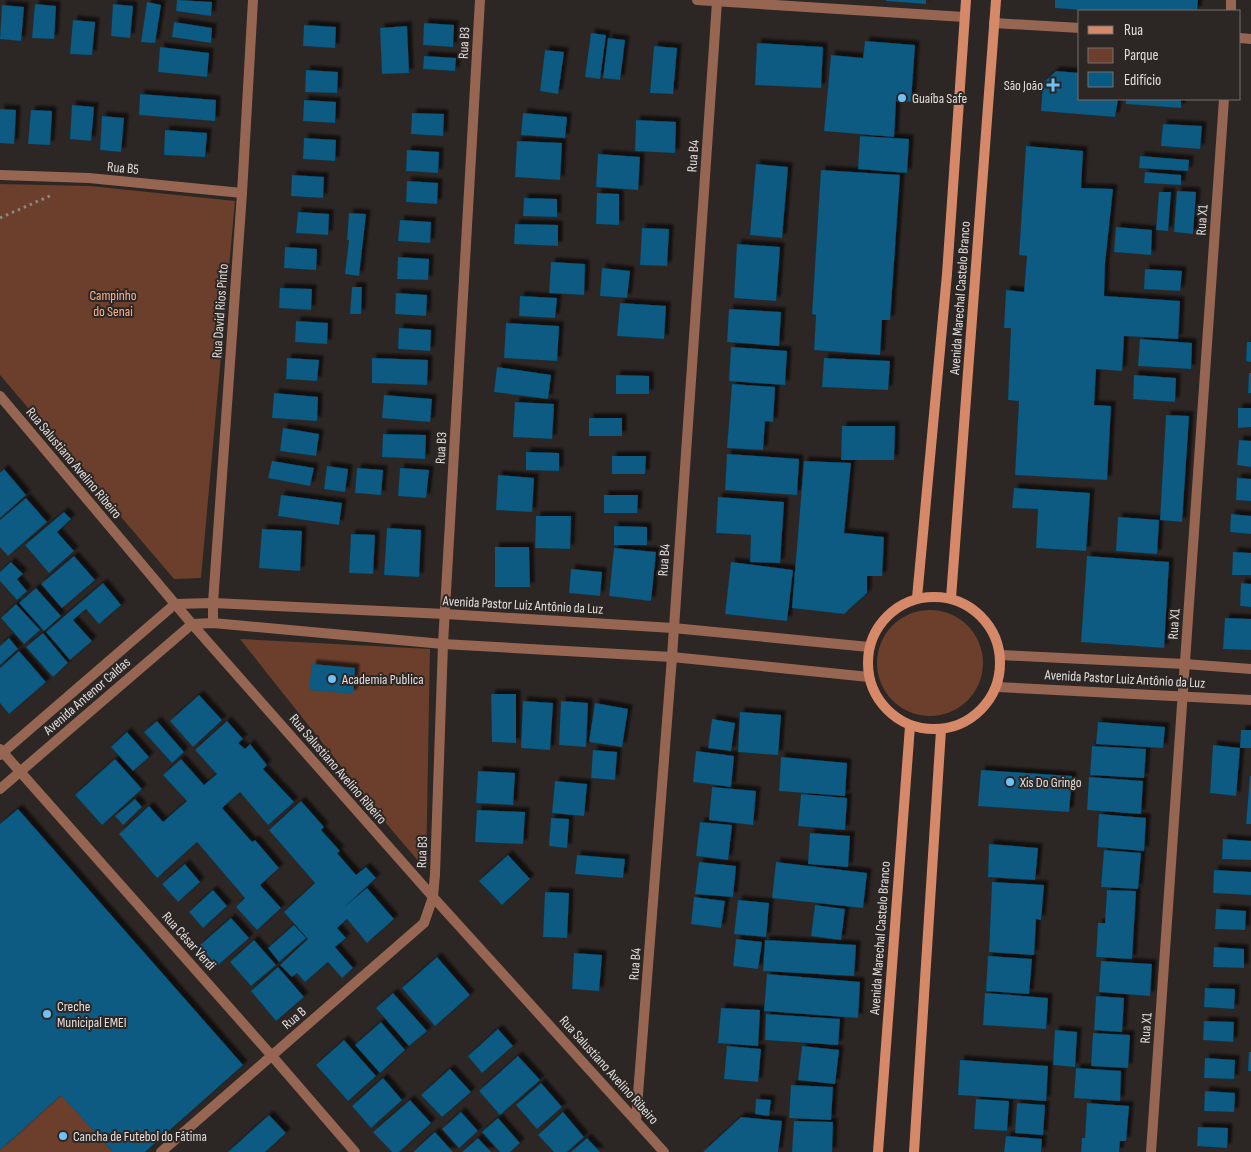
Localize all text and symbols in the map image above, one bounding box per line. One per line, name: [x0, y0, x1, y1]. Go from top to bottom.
legend: [1078, 10, 1241, 100]
text: Rua: [1124, 21, 1143, 40]
street label: Rua B3: [455, 26, 473, 59]
text: Parque: [1124, 46, 1159, 65]
text: Edifício: [1124, 71, 1161, 90]
place label: São João: [1004, 77, 1043, 94]
marker: São João: [1047, 79, 1059, 91]
place label: Guaíba Safe: [912, 90, 967, 107]
marker: Guaíba Safe: [896, 92, 908, 104]
street label: Rua B4: [683, 139, 703, 173]
street label: Rua B5: [106, 158, 140, 178]
street label: Rua X1: [1192, 204, 1212, 236]
street label: Avenida Marechal Castelo Branco: [946, 220, 974, 376]
street label: Rua David Rios Pinto: [208, 263, 232, 359]
park label: Campinho do Senai: [89, 287, 137, 320]
street label: Rua Salustiano Avelino Ribeiro: [22, 404, 126, 522]
street label: Rua B3: [432, 431, 450, 464]
street label: Rua B4: [654, 543, 674, 577]
street label: Avenida Pastor Luiz Antônio da Luz: [441, 592, 604, 618]
street label: Rua X1: [1164, 608, 1184, 640]
street label: Avenida Antenor Caldas: [39, 654, 134, 739]
street label: Avenida Pastor Luiz Antônio da Luz: [1043, 666, 1206, 692]
place label: Academia Publica: [341, 671, 424, 688]
marker: Academia Publica: [326, 673, 338, 685]
street label: Rua Salustiano Avelino Ribeiro: [286, 711, 390, 828]
place label: Xis Do Gringo: [1019, 774, 1082, 791]
marker: Xis Do Gringo: [1004, 776, 1016, 788]
street label: Rua B3: [413, 836, 431, 868]
street label: Avenida Marechal Castelo Branco: [866, 860, 894, 1016]
street label: Rua César Verdi: [158, 908, 220, 974]
street label: Rua B4: [625, 947, 645, 981]
place label: Creche Municipal EMEI: [57, 998, 127, 1031]
street label: Rua B: [279, 1003, 309, 1033]
marker: Creche Municipal EMEI: [41, 1008, 53, 1020]
street label: Rua Salustiano Avelino Ribeiro: [556, 1012, 662, 1128]
street label: Rua X1: [1136, 1012, 1156, 1044]
place label: Cancha de Futebol do Fátima: [73, 1128, 207, 1145]
marker: Cancha de Futebol do Fátima: [57, 1130, 69, 1142]

